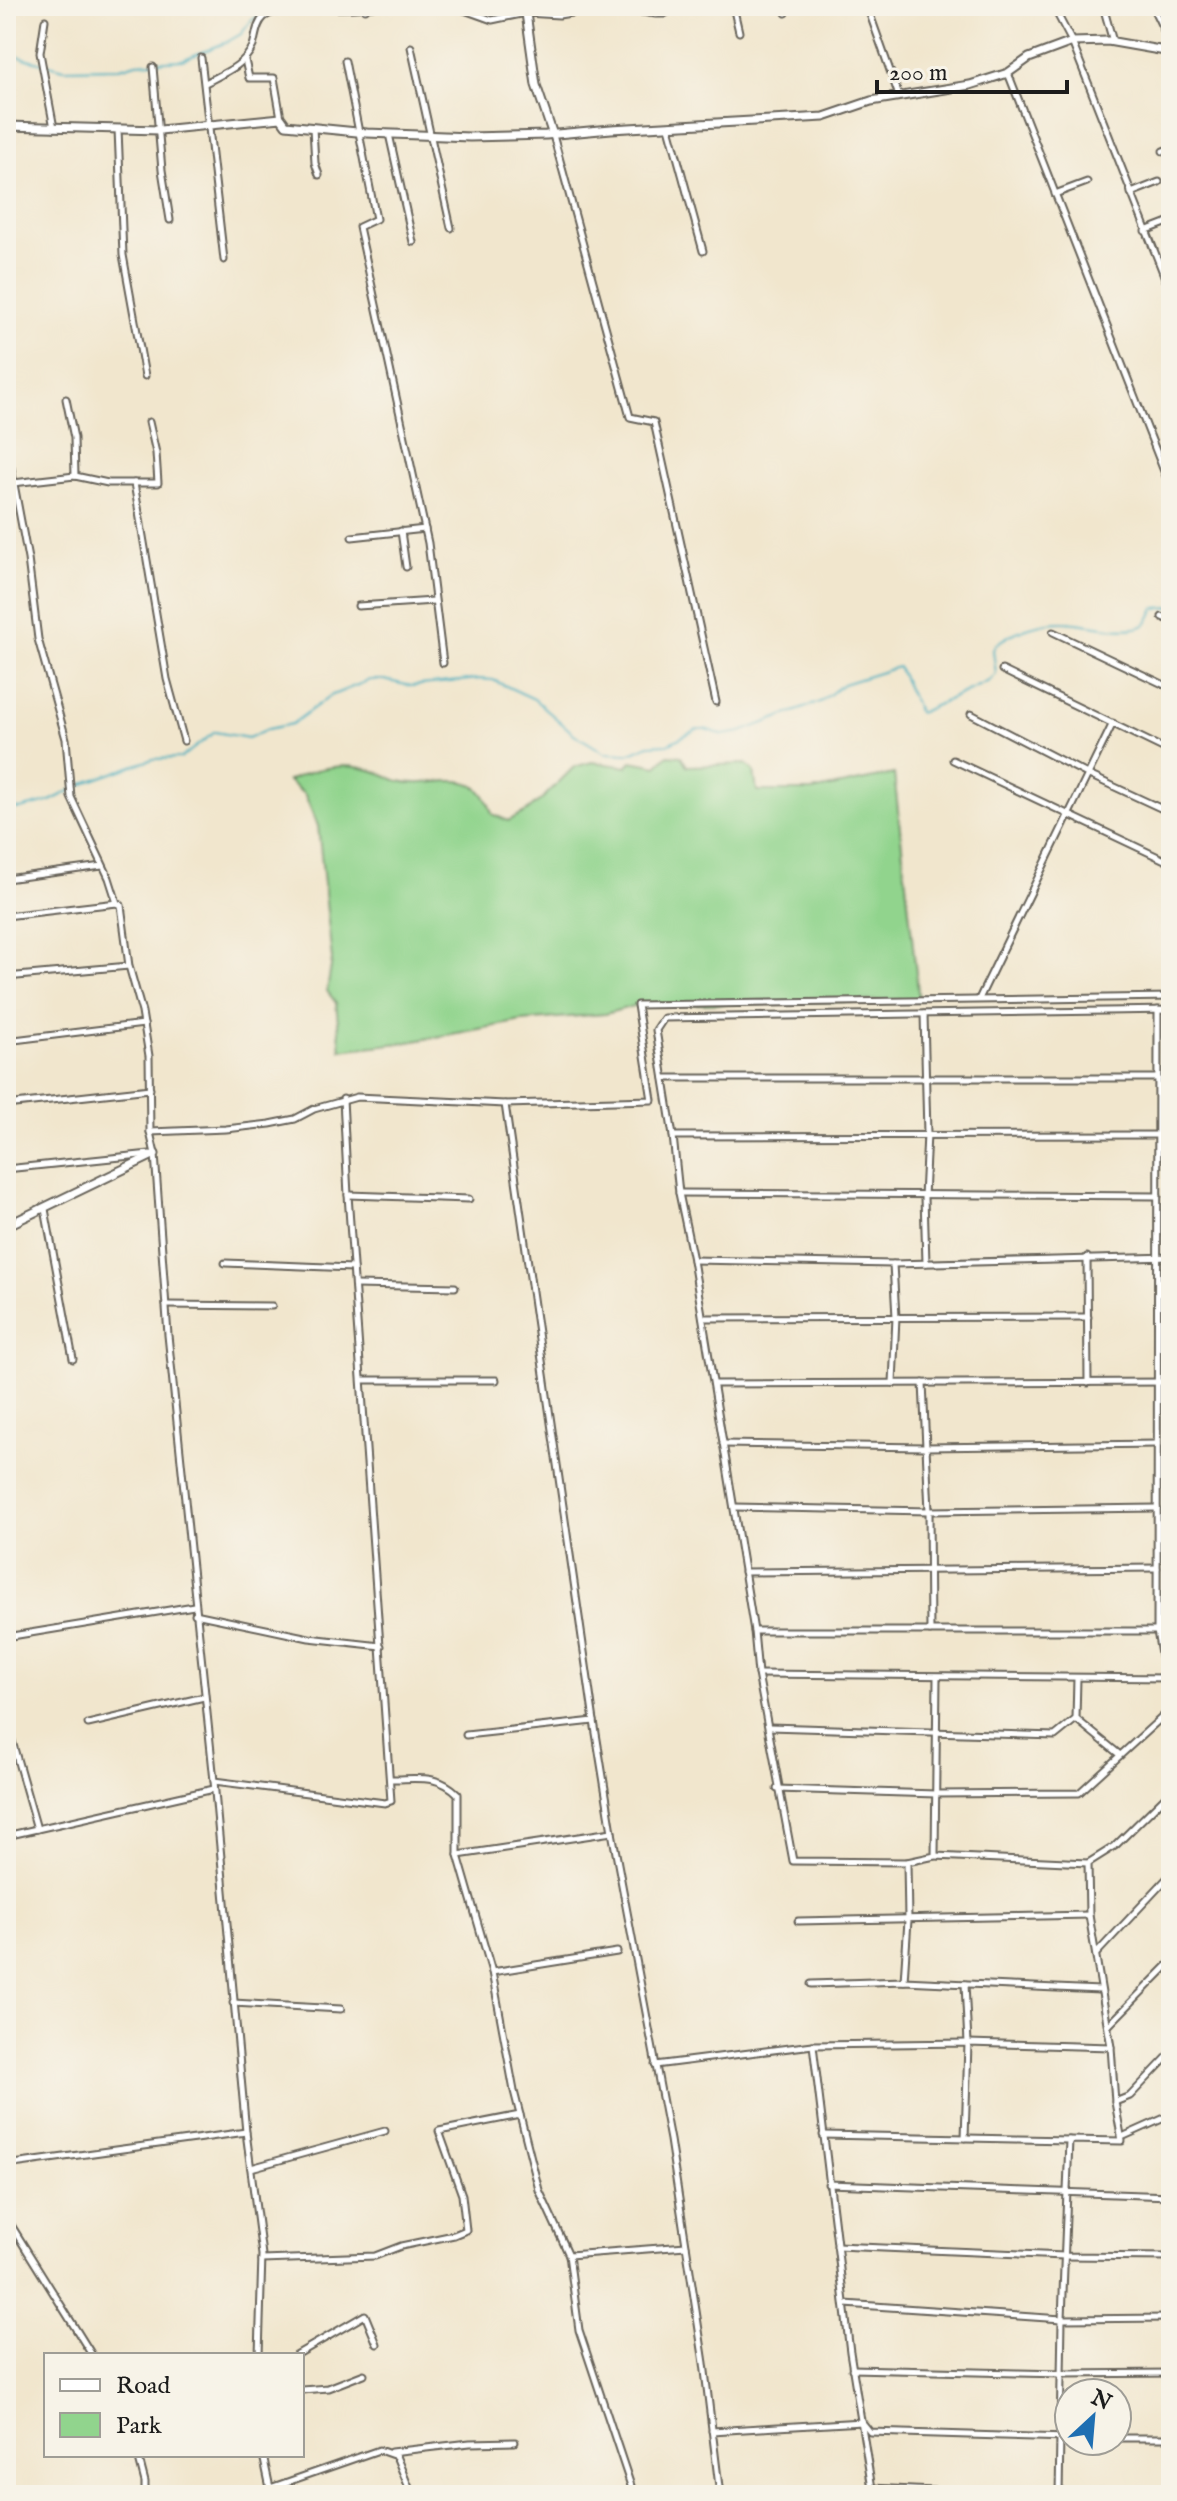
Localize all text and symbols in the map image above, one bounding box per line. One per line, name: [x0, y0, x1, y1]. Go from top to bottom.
scale bar: [877, 44, 1067, 94]
text: 200 m: [889, 58, 948, 89]
legend: [44, 2353, 304, 2457]
text: Road: [116, 2371, 170, 2402]
north arrow: [1053, 2377, 1133, 2457]
text: N: [1085, 2384, 1116, 2418]
text: Park: [116, 2411, 162, 2442]

